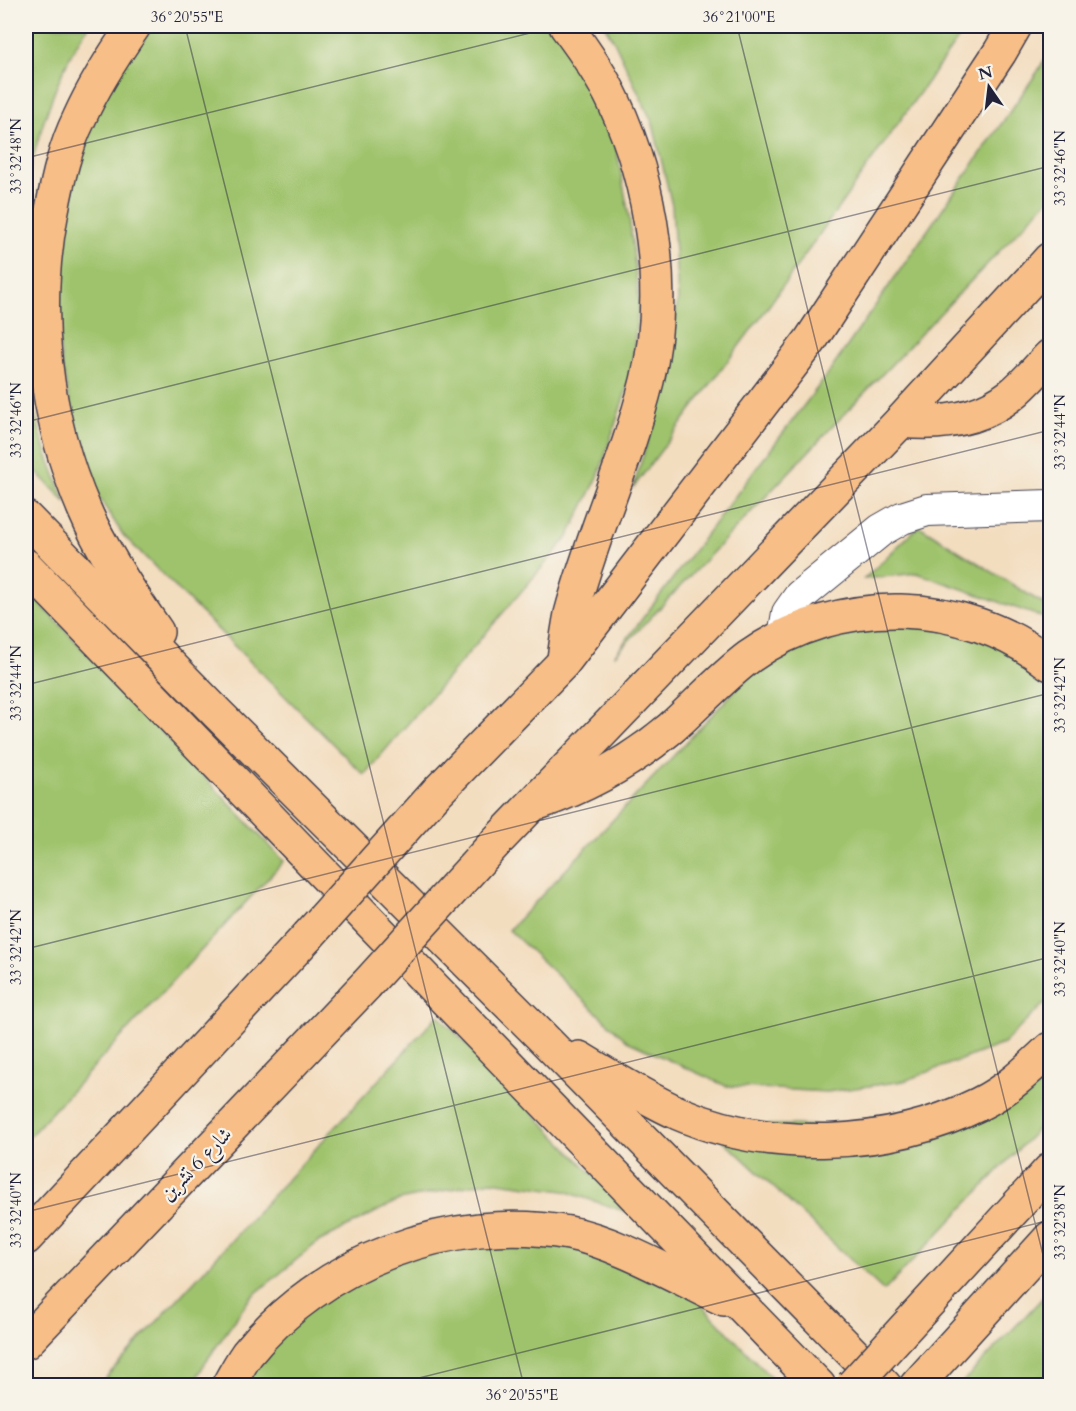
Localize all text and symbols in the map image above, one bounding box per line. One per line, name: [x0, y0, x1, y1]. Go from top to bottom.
text: 36°20'55"E: [151, 7, 223, 27]
text: 36°21'00"E: [703, 7, 775, 27]
north arrow: [959, 57, 1019, 117]
text: N: [976, 61, 995, 86]
text: 33°32'48"N: [6, 118, 26, 194]
text: 33°32'46"N: [1050, 130, 1070, 206]
text: 33°32'46"N: [6, 382, 26, 458]
text: 33°32'44"N: [1050, 394, 1070, 470]
text: 33°32'44"N: [6, 645, 26, 721]
text: 33°32'42"N: [1050, 657, 1070, 733]
text: 33°32'42"N: [6, 909, 26, 985]
text: 33°32'40"N: [1050, 921, 1070, 997]
street label: شارع 6 تشرين: [154, 1121, 241, 1210]
text: 33°32'40"N: [6, 1172, 26, 1248]
text: 33°32'38"N: [1050, 1184, 1070, 1260]
text: 36°20'55"E: [486, 1385, 558, 1405]

